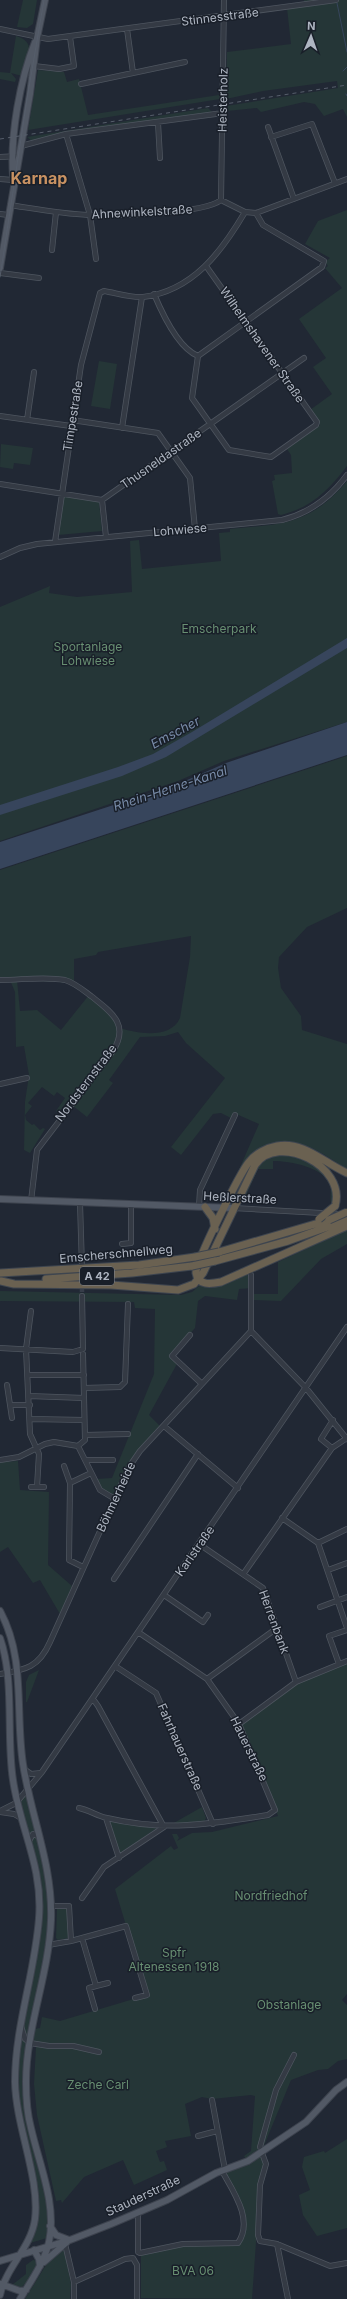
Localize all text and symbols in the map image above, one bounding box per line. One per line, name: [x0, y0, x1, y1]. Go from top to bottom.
street label: Stinnesstraße: [180, 4, 260, 29]
north arrow: [291, 16, 331, 56]
text: N: [307, 19, 316, 33]
street label: Heisterholz: [214, 68, 231, 132]
district label: Karnap: [11, 168, 67, 188]
street label: Ahnewinkelstraße: [91, 201, 193, 222]
street label: Wilhelmshavener Straße: [217, 284, 308, 405]
street label: Timpestraße: [60, 379, 86, 452]
street label: Thusneldastraße: [117, 425, 204, 492]
street label: Lohwiese: [152, 520, 208, 539]
park label: Emscherpark: [181, 621, 257, 636]
park label: Sportanlage Lohwiese: [54, 639, 122, 668]
water label: Emscher: [148, 712, 203, 752]
water label: Rhein-Herne-Kanal: [111, 762, 230, 814]
street label: Nordsternstraße: [52, 1041, 119, 1124]
street label: Heßlerstraße: [203, 1188, 277, 1207]
street label: Emscherschnellweg: [59, 1241, 173, 1266]
road number: A 42: [80, 1267, 114, 1285]
street label: Böhmerheide: [93, 1459, 138, 1534]
street label: Karlstraße: [172, 1523, 217, 1579]
street label: Herrenbank: [256, 1588, 293, 1656]
street label: Fahrhauerstraße: [155, 1701, 206, 1793]
street label: Hauerstraße: [227, 1714, 272, 1784]
park label: Nordfriedhof: [234, 1888, 308, 1903]
park label: Spfr Altenessen 1918: [128, 1945, 220, 1974]
park label: Obstanlage: [257, 1997, 321, 2012]
park label: Zeche Carl: [67, 2077, 129, 2092]
street label: Stauderstraße: [103, 2172, 182, 2219]
park label: BVA 06: [172, 2263, 214, 2278]

